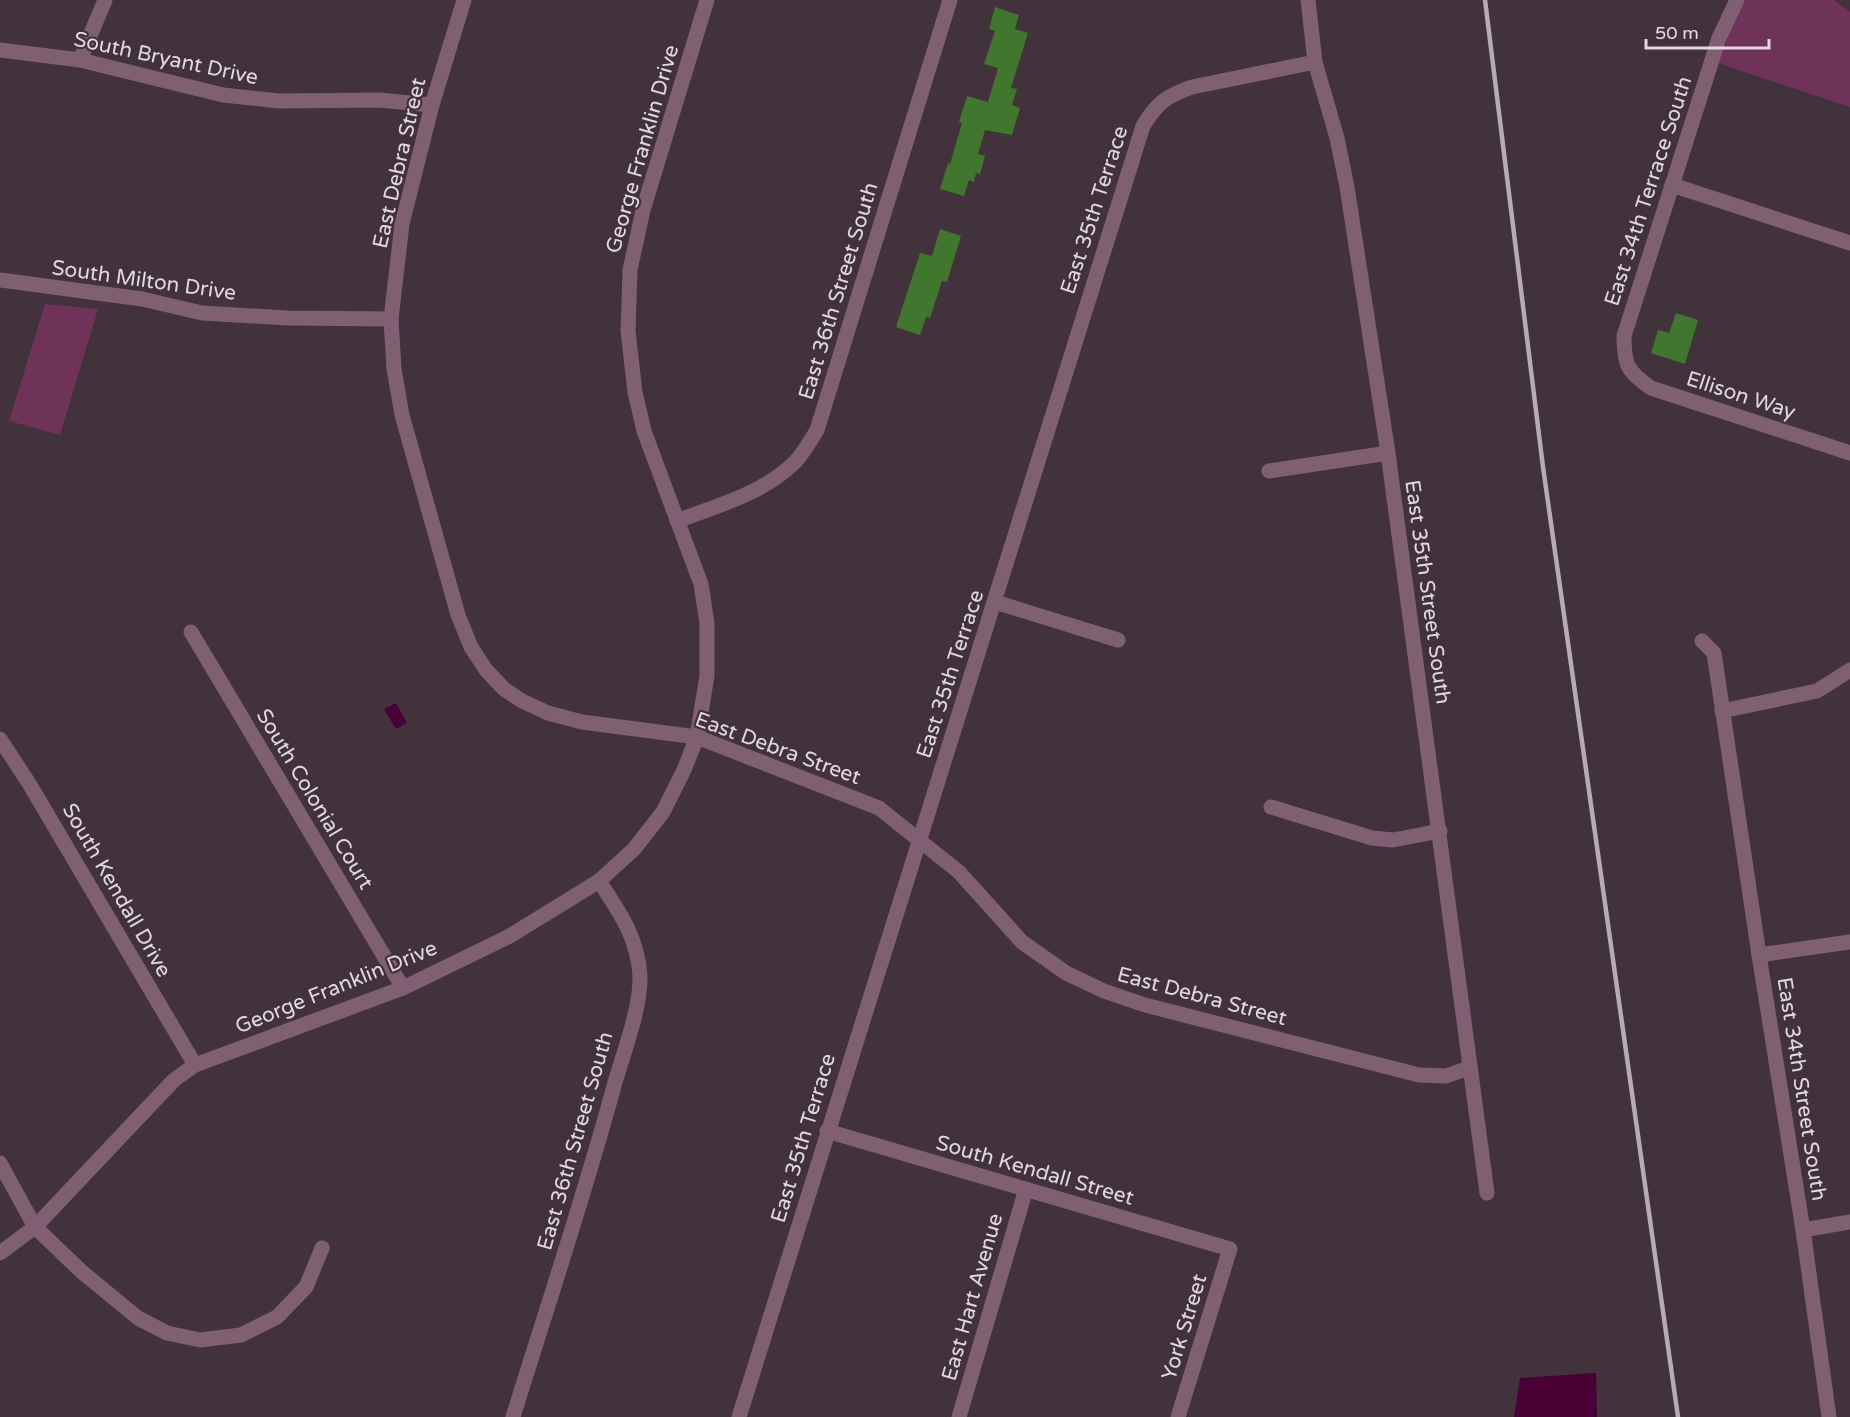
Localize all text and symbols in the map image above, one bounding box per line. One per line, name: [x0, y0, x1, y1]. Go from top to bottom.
scale bar: [1646, 12, 1769, 50]
text: 50 m: [1655, 22, 1699, 44]
street label: South Bryant Drive: [71, 27, 260, 90]
street label: George Franklin Drive: [601, 42, 684, 256]
street label: East 34th Terrace South: [1599, 73, 1697, 309]
street label: East Debra Street: [368, 75, 431, 251]
street label: East 35th Terrace: [1055, 123, 1133, 297]
street label: East 36th Street South: [793, 179, 883, 403]
street label: South Milton Drive: [50, 255, 238, 306]
street label: Ellison Way: [1683, 366, 1799, 425]
street label: East 35th Street South: [1399, 478, 1456, 706]
street label: East 35th Terrace: [911, 587, 989, 761]
street label: South Colonial Court: [251, 704, 378, 894]
street label: East Debra Street: [692, 707, 864, 790]
street label: South Kendall Drive: [57, 799, 176, 982]
street label: George Franklin Drive: [232, 935, 441, 1039]
street label: East Debra Street: [1114, 962, 1289, 1031]
street label: East 34th Street South: [1771, 976, 1832, 1203]
street label: East 36th Street South: [532, 1029, 619, 1253]
street label: East 35th Terrace: [766, 1051, 841, 1226]
street label: South Kendall Street: [933, 1130, 1137, 1211]
street label: East Hart Avenue: [937, 1210, 1008, 1384]
street label: York Street: [1157, 1271, 1212, 1383]

